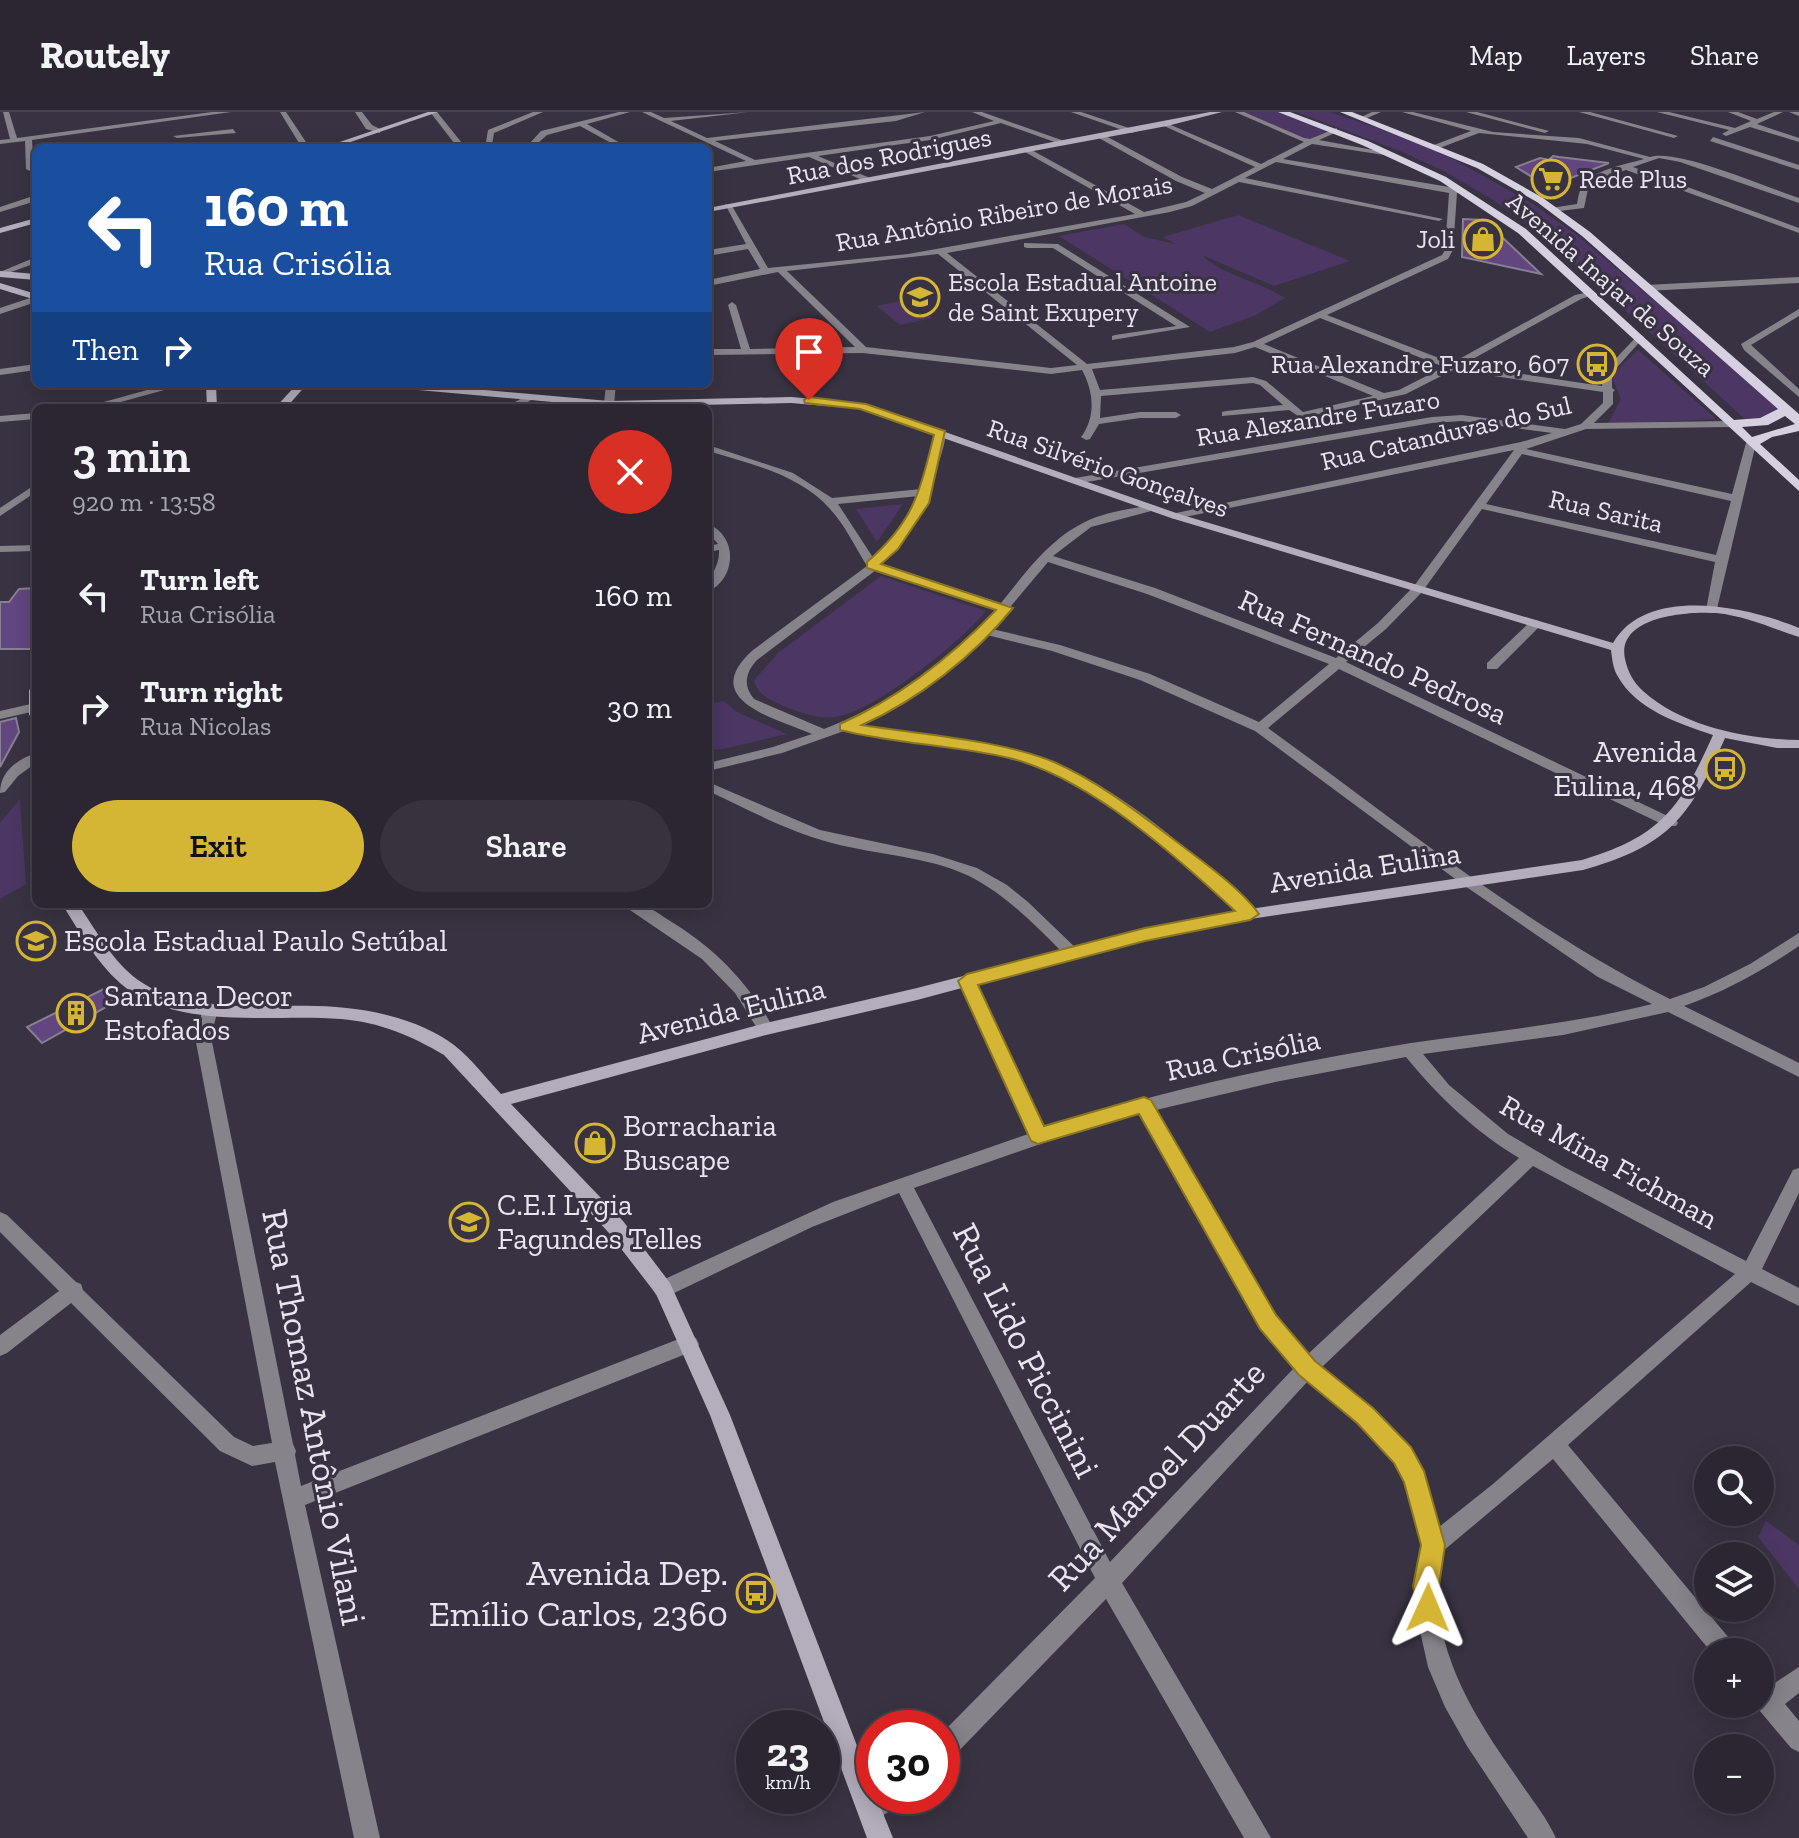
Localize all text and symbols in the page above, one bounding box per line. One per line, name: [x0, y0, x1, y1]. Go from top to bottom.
text: Routely: [40, 32, 170, 78]
text: Map: [1469, 39, 1523, 72]
text: Layers: [1567, 39, 1646, 72]
text: Share: [1690, 39, 1759, 72]
street label: Rua dos Rodrigues: [784, 120, 994, 192]
supermarket icon: Rede Plus: [1530, 158, 1572, 200]
place label: Rede Plus: [1579, 163, 1687, 195]
street label: Rua Antônio Ribeiro de Morais: [833, 168, 1175, 258]
text: 160 m: [204, 173, 348, 240]
icon: left: [72, 176, 176, 280]
street label: Avenida Inajar de Souza: [1500, 185, 1722, 384]
shop icon: Joli: [1462, 218, 1504, 260]
place label: Joli: [1416, 223, 1455, 255]
text: Rua Crisólia: [204, 241, 392, 284]
place label: Escola Estadual Antoine de Saint Exupery: [948, 266, 1217, 328]
school or university icon: Escola Estadual Antoine de Saint Exupery: [899, 276, 941, 318]
pin: [775, 318, 843, 400]
icon: right: [155, 328, 199, 372]
icon: arrive: [787, 330, 831, 374]
text: Then: [72, 332, 139, 368]
bus stop icon: Rua Alexandre Fuzaro, 607: [1576, 343, 1618, 385]
place label: Rua Alexandre Fuzaro, 607: [1271, 348, 1569, 380]
street label: Rua Alexandre Fuzaro: [1194, 383, 1442, 453]
street label: Rua Catanduvas do Sul: [1318, 389, 1574, 477]
street label: Rua Silvério Gonçalves: [983, 412, 1233, 524]
text: 3 min: [72, 427, 190, 484]
button: close: [588, 430, 672, 514]
street label: Rua Sarita: [1546, 482, 1666, 540]
text: 920 m · 13:58: [72, 486, 216, 518]
text: Turn left: [140, 562, 259, 598]
icon: left: [72, 574, 116, 618]
text: 160 m: [595, 578, 672, 614]
street label: Rua Fernando Pedrosa: [1233, 582, 1513, 732]
text: Rua Crisólia: [140, 598, 276, 630]
text: Turn right: [140, 674, 282, 710]
icon: right: [72, 686, 116, 730]
text: 30 m: [607, 690, 672, 726]
text: Rua Nicolas: [140, 710, 271, 742]
place label: Avenida Eulina, 468: [1553, 734, 1697, 804]
bus stop icon: Avenida Eulina, 468: [1704, 748, 1746, 790]
button: Exit: [72, 800, 364, 892]
button: Share: [380, 800, 672, 892]
street label: Avenida Eulina: [1267, 835, 1463, 901]
school or university icon: Escola Estadual Paulo Setúbal: [15, 920, 57, 962]
place label: Escola Estadual Paulo Setúbal: [64, 923, 447, 959]
street label: Avenida Eulina: [633, 970, 829, 1052]
place label: Santana Decor Estofados: [104, 978, 293, 1048]
building icon: Santana Decor Estofados: [55, 992, 97, 1034]
street label: Rua Crisólia: [1163, 1021, 1323, 1089]
street label: Rua Mina Fichman: [1494, 1087, 1724, 1237]
place label: Borracharia Buscape: [623, 1108, 777, 1178]
shop icon: Borracharia Buscape: [574, 1122, 616, 1164]
place label: C.E.I Lygia Fagundes Telles: [497, 1187, 702, 1257]
school or university icon: C.E.I Lygia Fagundes Telles: [448, 1201, 490, 1243]
street label: Rua Thomaz Antônio Vilani: [253, 1205, 376, 1629]
street label: Rua Lido Piccinini: [944, 1216, 1109, 1485]
street label: Rua Manoel Duarte: [1039, 1351, 1274, 1599]
map controls: [1694, 1446, 1774, 1814]
button: search: [1694, 1446, 1774, 1526]
button: layers: [1694, 1542, 1774, 1622]
place label: Avenida Dep. Emílio Carlos, 2360: [429, 1551, 728, 1635]
position arrow: [1386, 1566, 1470, 1650]
bus stop icon: Avenida Dep. Emílio Carlos, 2360: [735, 1572, 777, 1614]
button: +: [1694, 1638, 1774, 1718]
speed limit sign: 30: [856, 1710, 960, 1814]
text: 23: [767, 1728, 809, 1776]
button: −: [1694, 1734, 1774, 1814]
text: km/h: [765, 1770, 811, 1794]

